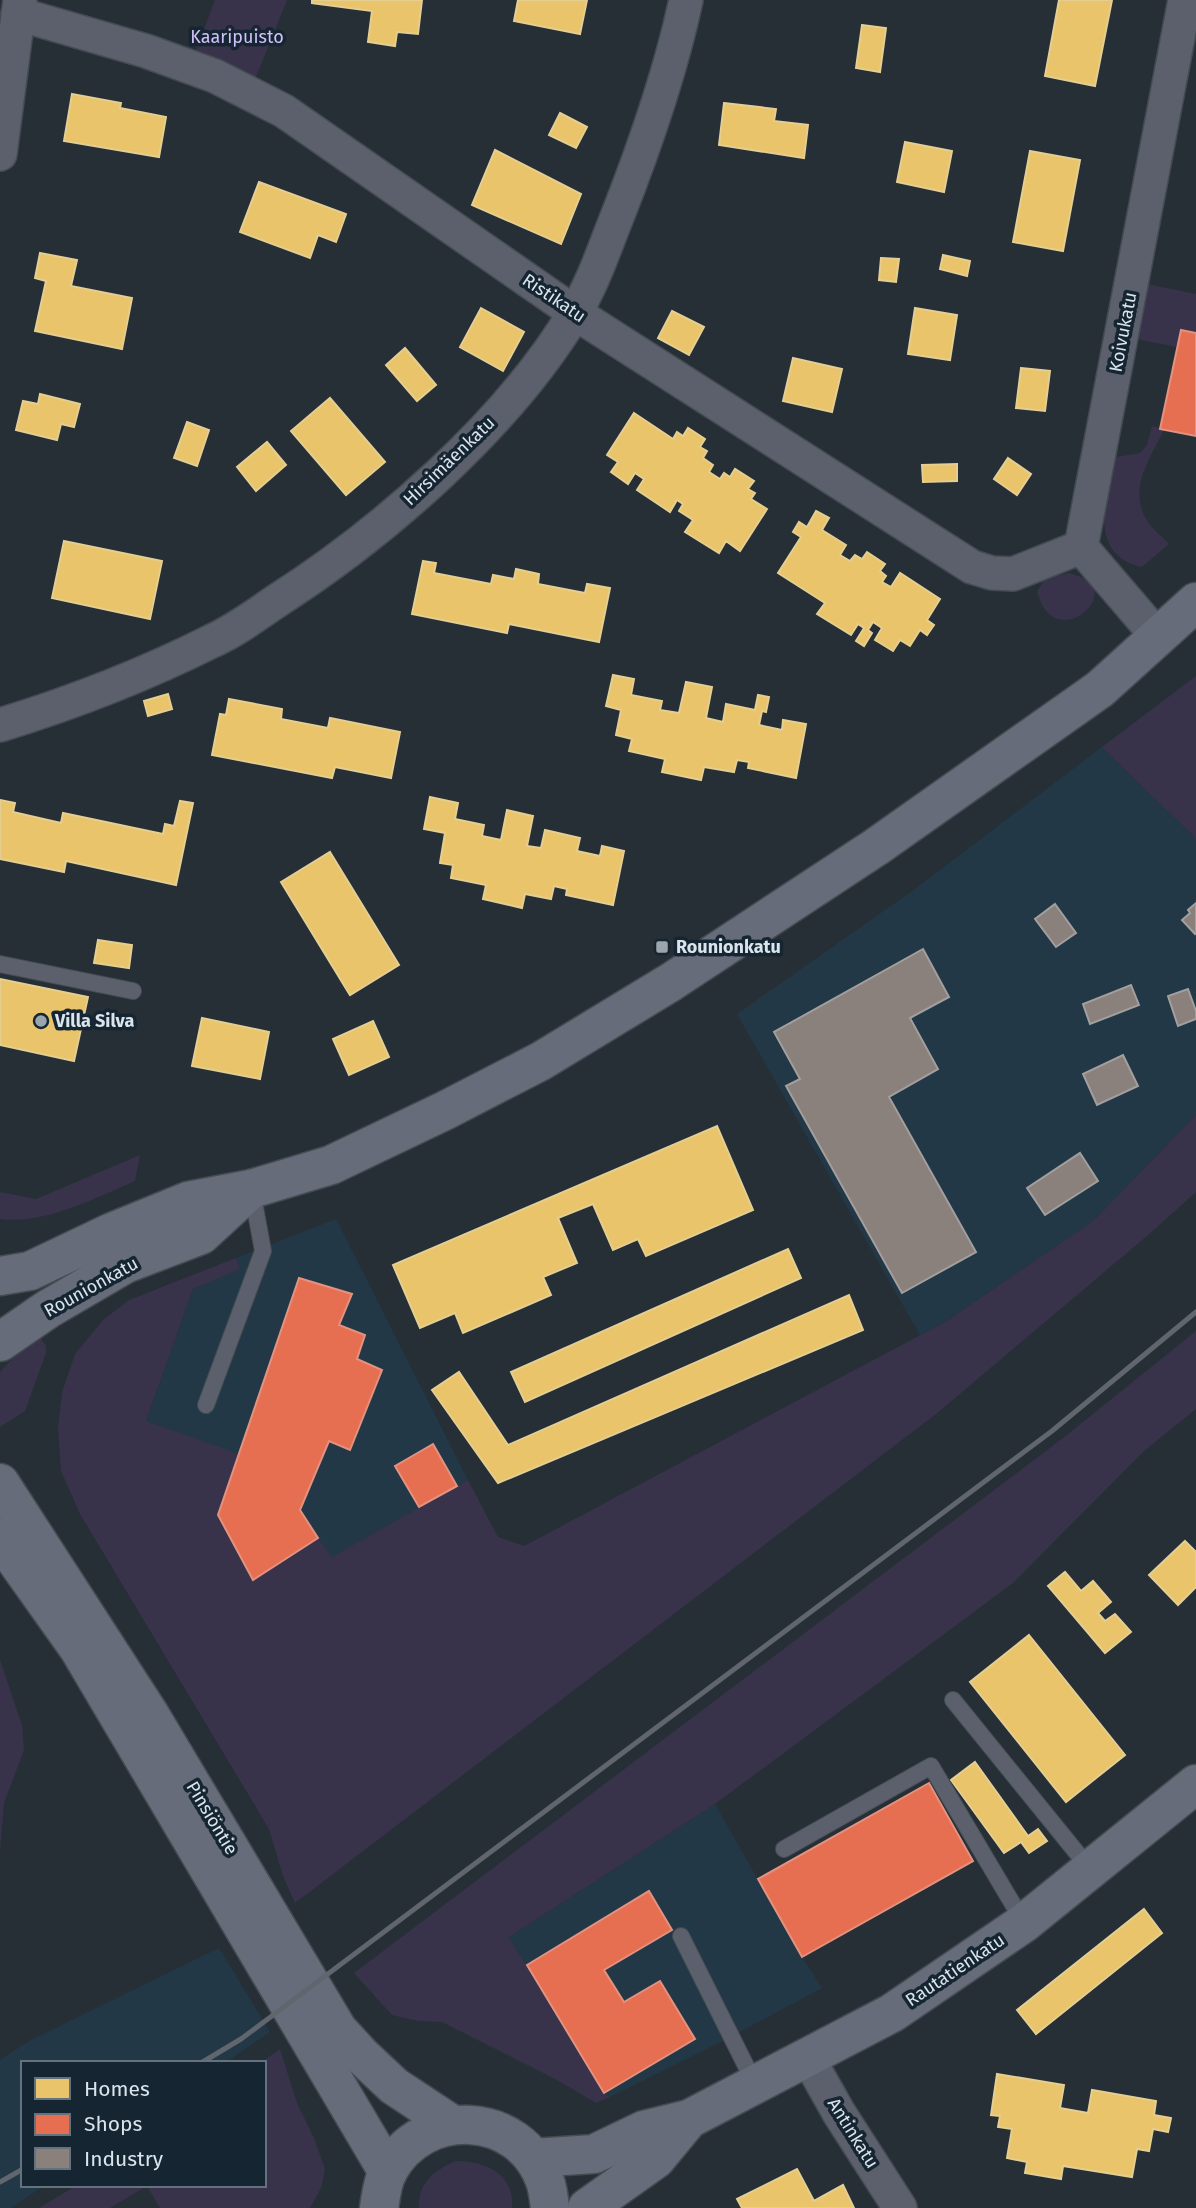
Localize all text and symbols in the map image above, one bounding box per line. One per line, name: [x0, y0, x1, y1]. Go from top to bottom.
park label: Kaaripuisto: [190, 26, 284, 48]
street label: Ristikatu: [518, 269, 590, 327]
street label: Koivukatu: [1104, 290, 1142, 374]
street label: Hirsimäenkatu: [399, 412, 499, 510]
place label: Rounionkatu: [676, 936, 781, 958]
marker: Rounionkatu: [654, 939, 670, 955]
place label: Villa Silva: [54, 1010, 134, 1032]
marker: Villa Silva: [33, 1013, 49, 1029]
street label: Rounionkatu: [40, 1252, 142, 1322]
street label: Pinsiöntie: [181, 1777, 243, 1859]
street label: Rautatienkatu: [901, 1929, 1009, 2011]
legend: [21, 2061, 266, 2187]
text: Homes: [84, 2076, 150, 2102]
street label: Antinkatu: [823, 2094, 883, 2172]
text: Shops: [84, 2111, 142, 2137]
text: Industry: [84, 2146, 164, 2172]

